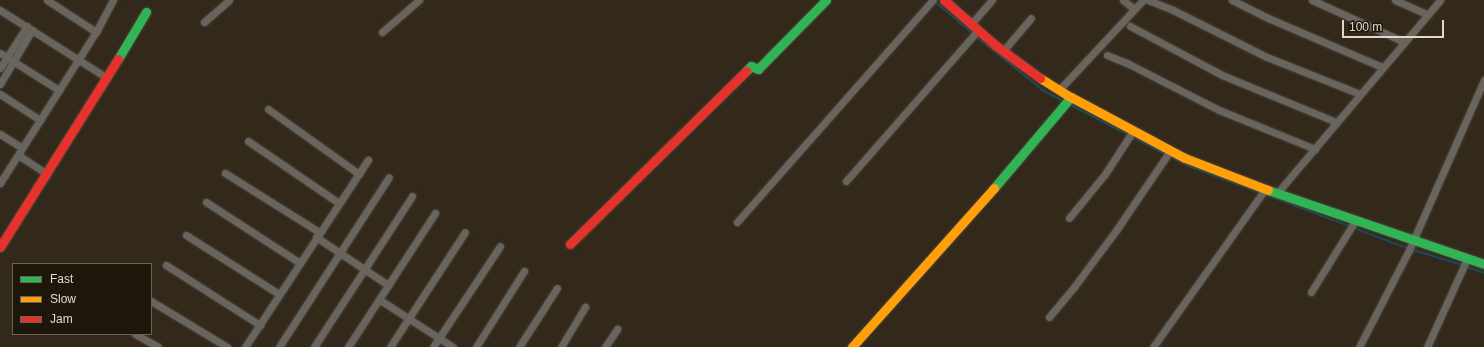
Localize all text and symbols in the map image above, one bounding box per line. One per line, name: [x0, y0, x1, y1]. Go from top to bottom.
scale bar: [1344, 12, 1446, 38]
text: 100 m: [1349, 20, 1382, 34]
legend: [12, 263, 152, 335]
text: Fast: [50, 272, 73, 286]
text: Slow: [50, 292, 76, 306]
text: Jam: [50, 312, 73, 326]

